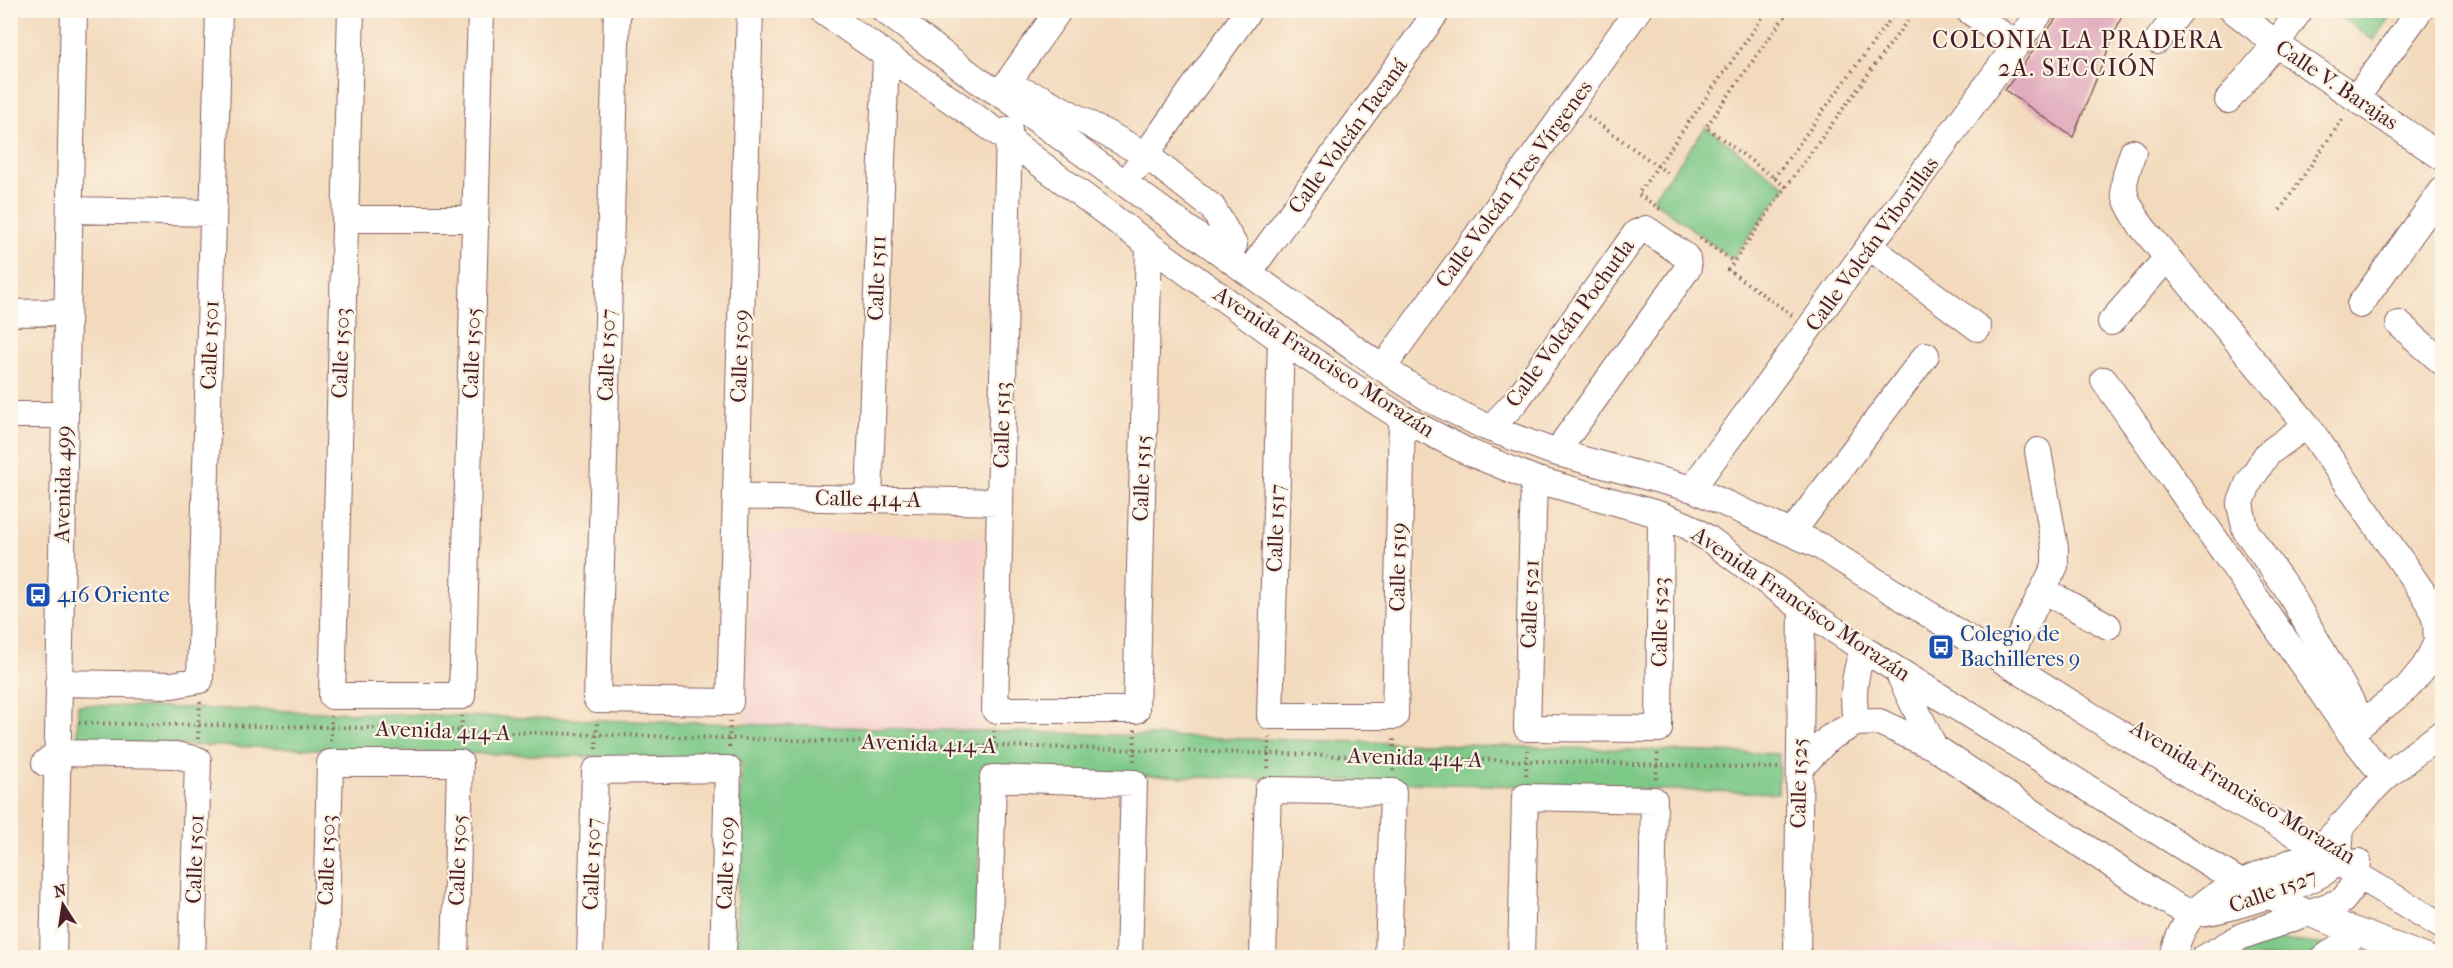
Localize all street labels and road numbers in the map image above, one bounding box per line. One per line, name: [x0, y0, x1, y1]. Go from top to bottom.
street label: Calle V. Barajas: [2271, 34, 2403, 136]
street label: Calle Volcán Tacaná: [1283, 53, 1414, 219]
street label: Calle Volcán Tres Vírgenes: [1430, 75, 1598, 293]
street label: Calle Volcán Viborillas: [1800, 152, 1944, 336]
street label: Calle Volcán Pochutla: [1500, 233, 1640, 412]
street label: Calle 1511: [863, 235, 891, 321]
street label: Avenida Francisco Morazán: [1208, 280, 1440, 443]
street label: Calle 1501: [195, 300, 225, 390]
street label: Calle 1503: [326, 307, 356, 399]
street label: Calle 1505: [457, 307, 487, 399]
street label: Calle 1507: [592, 308, 622, 402]
street label: Calle 1509: [725, 309, 755, 403]
street label: Calle 1513: [988, 381, 1016, 469]
street label: Avenida 499: [49, 425, 77, 544]
street label: Calle 1515: [1127, 434, 1157, 522]
street label: Calle 1517: [1261, 483, 1291, 573]
street label: Calle 414-A: [815, 485, 922, 513]
street label: Avenida Francisco Morazán: [1686, 520, 1915, 687]
street label: Calle 1519: [1384, 522, 1412, 612]
street label: Calle 1521: [1515, 559, 1545, 649]
street label: Calle 1523: [1646, 577, 1674, 667]
street label: Avenida Francisco Morazán: [2125, 714, 2361, 870]
street label: Avenida 414-A: [374, 716, 512, 746]
street label: Avenida 414-A: [860, 729, 998, 759]
street label: Calle 1525: [1785, 737, 1813, 829]
street label: Avenida 414-A: [1346, 743, 1484, 773]
street label: Calle 1501: [180, 814, 210, 904]
street label: Calle 1503: [312, 814, 342, 906]
street label: Calle 1505: [443, 814, 473, 906]
street label: Calle 1509: [711, 816, 741, 910]
street label: Calle 1507: [577, 817, 607, 911]
street label: Calle 1527: [2225, 863, 2321, 919]

